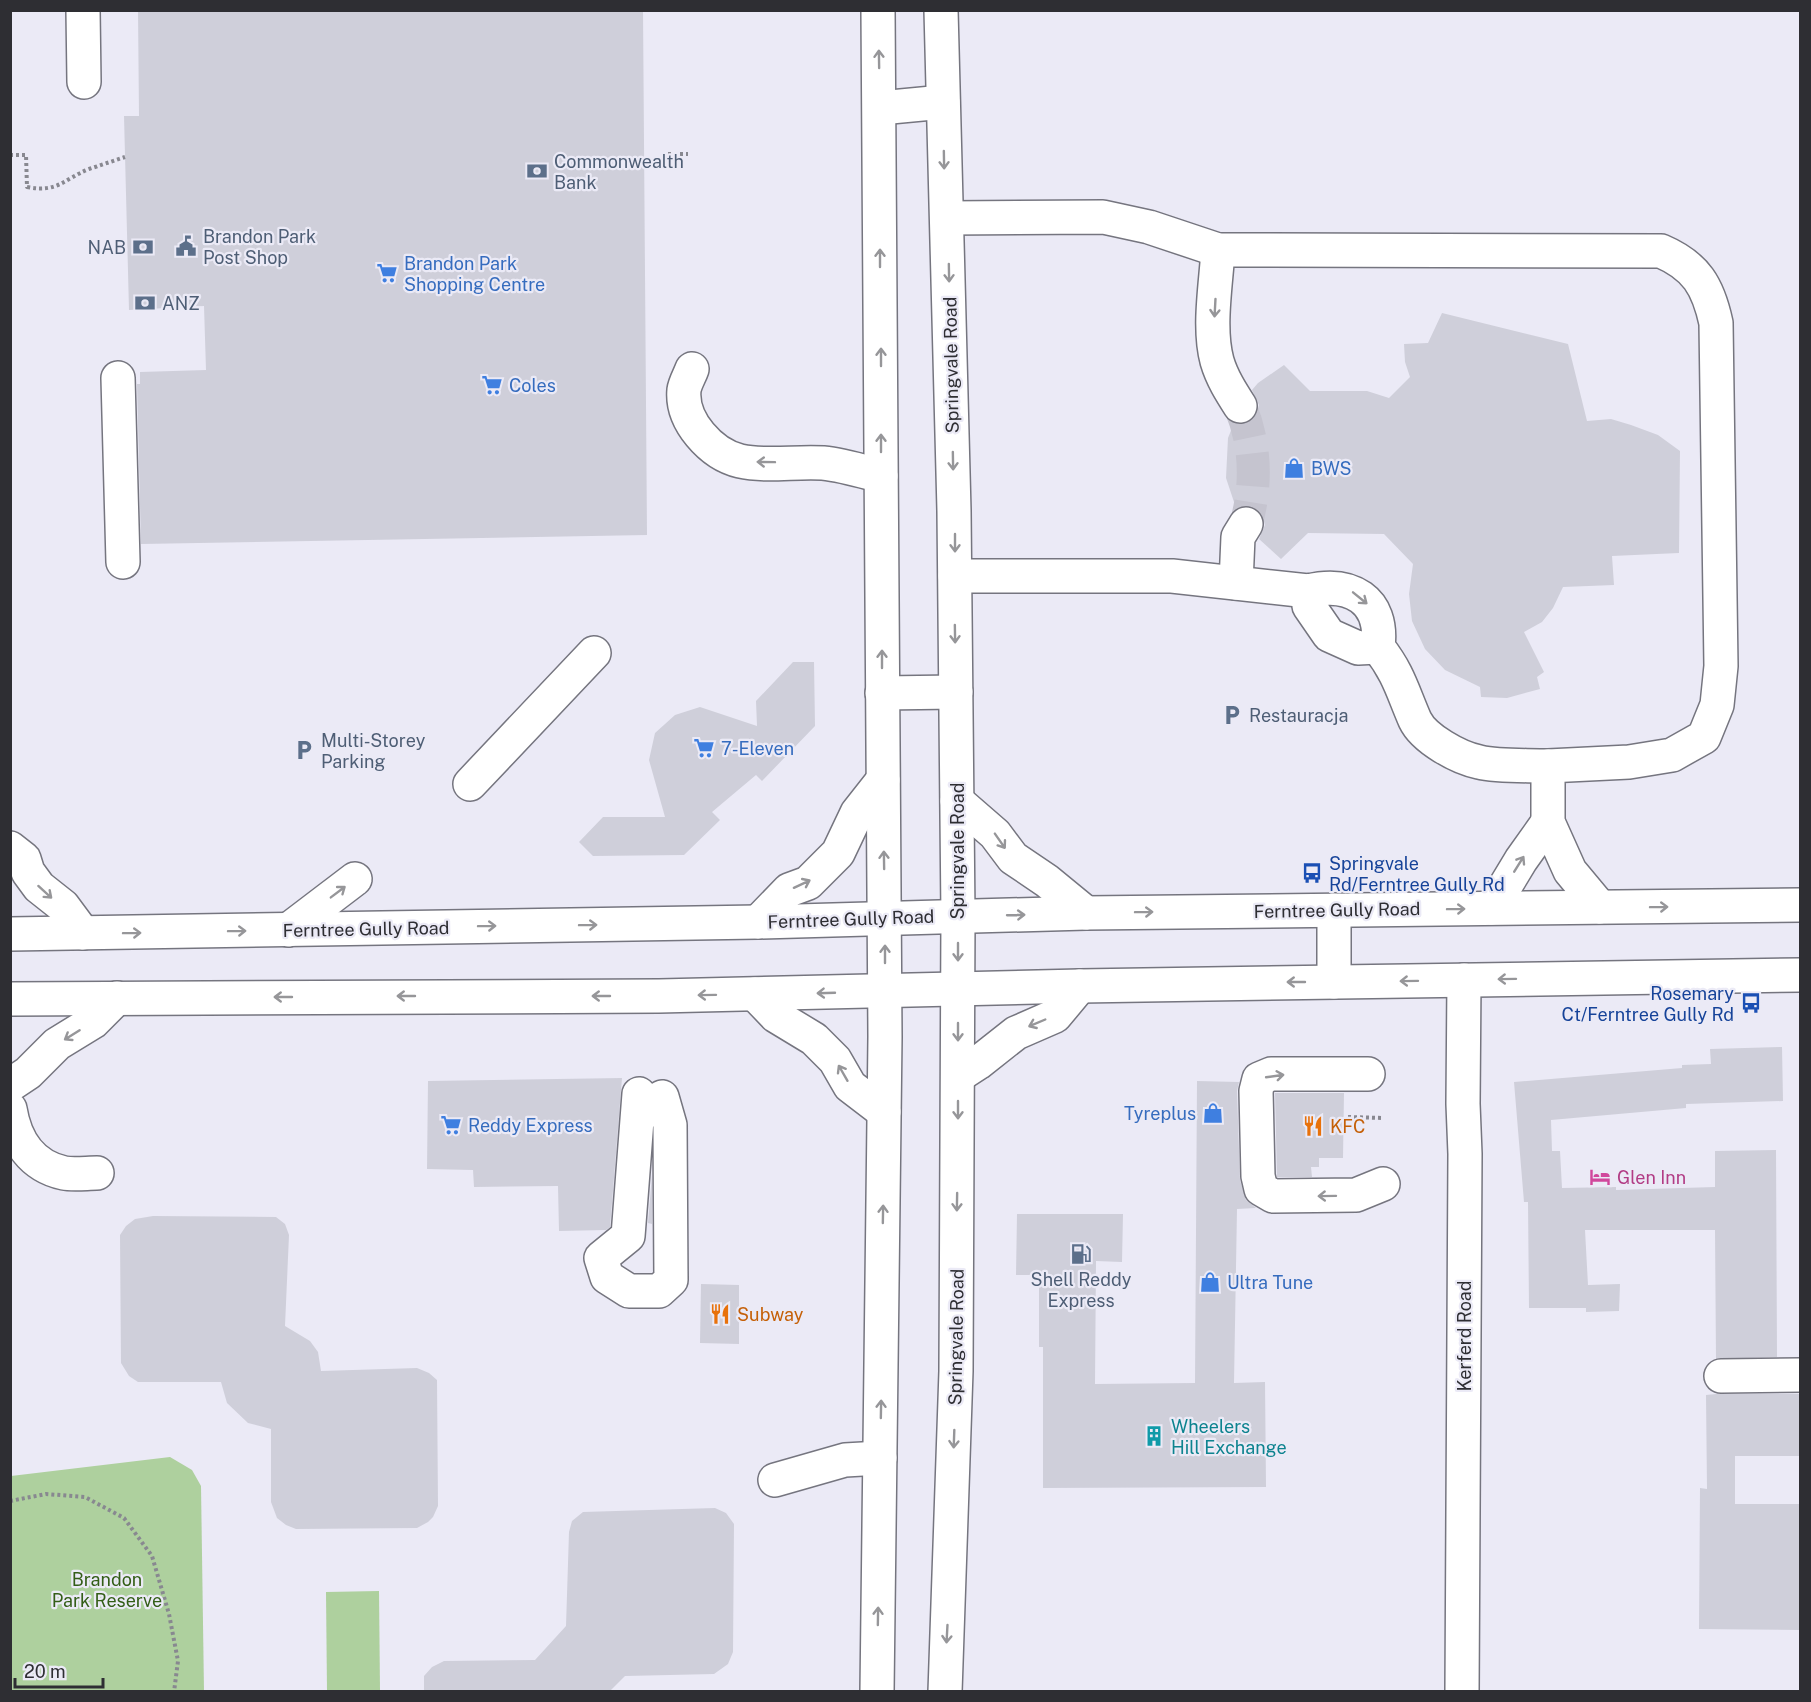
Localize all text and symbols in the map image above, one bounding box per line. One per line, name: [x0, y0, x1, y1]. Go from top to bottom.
one-way arrow: [873, 50, 885, 70]
one-way arrow: [938, 150, 950, 170]
place label: Commonwealth Bank: [554, 151, 684, 193]
bank icon: Commonwealth Bank: [525, 159, 549, 183]
place label: Brandon Park Post Shop: [203, 226, 316, 268]
public building icon: Brandon Park Post Shop: [174, 234, 198, 258]
bank icon: NAB: [131, 235, 155, 259]
place label: NAB: [88, 237, 126, 258]
one-way arrow: [874, 249, 886, 269]
place label: Brandon Park Shopping Centre: [404, 253, 545, 295]
supermarket icon: Brandon Park Shopping Centre: [375, 261, 399, 285]
one-way arrow: [943, 262, 954, 282]
bank icon: ANZ: [133, 291, 157, 315]
place label: ANZ: [162, 293, 200, 314]
street label: Springvale Road: [939, 296, 963, 434]
one-way arrow: [1209, 297, 1220, 317]
one-way arrow: [875, 347, 887, 367]
supermarket icon: Coles: [480, 373, 504, 397]
place label: Coles: [509, 375, 556, 396]
one-way arrow: [875, 433, 887, 453]
one-way arrow: [947, 450, 959, 470]
one-way arrow: [756, 456, 776, 468]
shop icon: BWS: [1282, 456, 1306, 480]
place label: BWS: [1311, 458, 1352, 479]
one-way arrow: [949, 533, 961, 553]
one-way arrow: [1352, 592, 1368, 605]
one-way arrow: [950, 624, 961, 644]
one-way arrow: [876, 649, 888, 669]
parking icon: Restauracja: [1220, 703, 1244, 727]
place label: Restauracja: [1249, 705, 1349, 726]
place label: Multi-Storey Parking: [321, 730, 426, 772]
supermarket icon: 7-Eleven: [692, 736, 716, 760]
parking icon: Multi-Storey Parking: [292, 738, 316, 762]
place label: 7-Eleven: [721, 738, 794, 759]
street label: Springvale Road: [947, 783, 968, 919]
one-way arrow: [993, 833, 1006, 849]
one-way arrow: [878, 850, 890, 870]
place label: Springvale Rd/Ferntree Gully Rd: [1329, 853, 1505, 895]
one-way arrow: [1513, 856, 1525, 873]
bus stop icon: Springvale Rd/Ferntree Gully Rd: [1300, 861, 1324, 885]
one-way arrow: [793, 878, 811, 890]
one-way arrow: [37, 885, 52, 899]
one-way arrow: [330, 886, 346, 899]
street label: Ferntree Gully Road: [1253, 898, 1421, 922]
one-way arrow: [1648, 901, 1668, 912]
one-way arrow: [1445, 903, 1465, 914]
street label: Ferntree Gully Road: [767, 906, 935, 932]
one-way arrow: [1134, 906, 1154, 918]
one-way arrow: [1006, 909, 1026, 921]
street label: Ferntree Gully Road: [282, 917, 450, 941]
one-way arrow: [577, 919, 597, 931]
one-way arrow: [477, 921, 497, 932]
one-way arrow: [227, 925, 247, 937]
one-way arrow: [121, 927, 141, 938]
one-way arrow: [952, 942, 964, 962]
one-way arrow: [879, 945, 891, 965]
one-way arrow: [1497, 973, 1517, 985]
one-way arrow: [1399, 975, 1419, 987]
one-way arrow: [1286, 976, 1306, 988]
place label: Rosemary Ct/Ferntree Gully Rd: [1562, 983, 1734, 1025]
one-way arrow: [817, 987, 837, 998]
one-way arrow: [698, 989, 718, 1001]
one-way arrow: [396, 990, 416, 1002]
one-way arrow: [591, 990, 611, 1002]
one-way arrow: [273, 991, 293, 1003]
bus stop icon: Rosemary Ct/Ferntree Gully Rd: [1739, 991, 1763, 1015]
one-way arrow: [1028, 1018, 1047, 1029]
one-way arrow: [952, 1022, 964, 1042]
one-way arrow: [64, 1029, 81, 1041]
one-way arrow: [837, 1065, 849, 1082]
one-way arrow: [1265, 1070, 1284, 1081]
one-way arrow: [952, 1099, 964, 1119]
shop icon: Tyreplus: [1201, 1101, 1225, 1125]
place label: Tyreplus: [1124, 1103, 1196, 1124]
supermarket icon: Reddy Express: [439, 1113, 463, 1137]
restaurant icon: KFC: [1301, 1114, 1325, 1138]
place label: Reddy Express: [468, 1115, 593, 1136]
place label: KFC: [1330, 1116, 1365, 1137]
hotel icon: Glen Inn: [1588, 1165, 1612, 1189]
place label: Glen Inn: [1617, 1167, 1686, 1188]
one-way arrow: [1317, 1190, 1337, 1201]
one-way arrow: [951, 1191, 963, 1211]
one-way arrow: [877, 1204, 889, 1224]
fuel station icon: Shell Reddy Express: [1069, 1242, 1093, 1266]
street label: Springvale Road: [944, 1268, 968, 1406]
place label: Shell Reddy Express: [1031, 1269, 1132, 1311]
shop icon: Ultra Tune: [1198, 1270, 1222, 1294]
place label: Ultra Tune: [1227, 1272, 1313, 1293]
street label: Kerferd Road: [1454, 1281, 1475, 1392]
restaurant icon: Subway: [708, 1302, 732, 1326]
place label: Subway: [737, 1304, 804, 1325]
one-way arrow: [875, 1399, 886, 1419]
place label: Wheelers Hill Exchange: [1171, 1416, 1287, 1458]
building icon: Wheelers Hill Exchange: [1142, 1424, 1166, 1448]
one-way arrow: [948, 1428, 959, 1448]
park label: Brandon Park Reserve: [52, 1569, 162, 1611]
one-way arrow: [872, 1607, 884, 1627]
one-way arrow: [942, 1623, 953, 1643]
scale bar: [15, 1651, 104, 1689]
text: 20 m: [24, 1661, 66, 1682]

